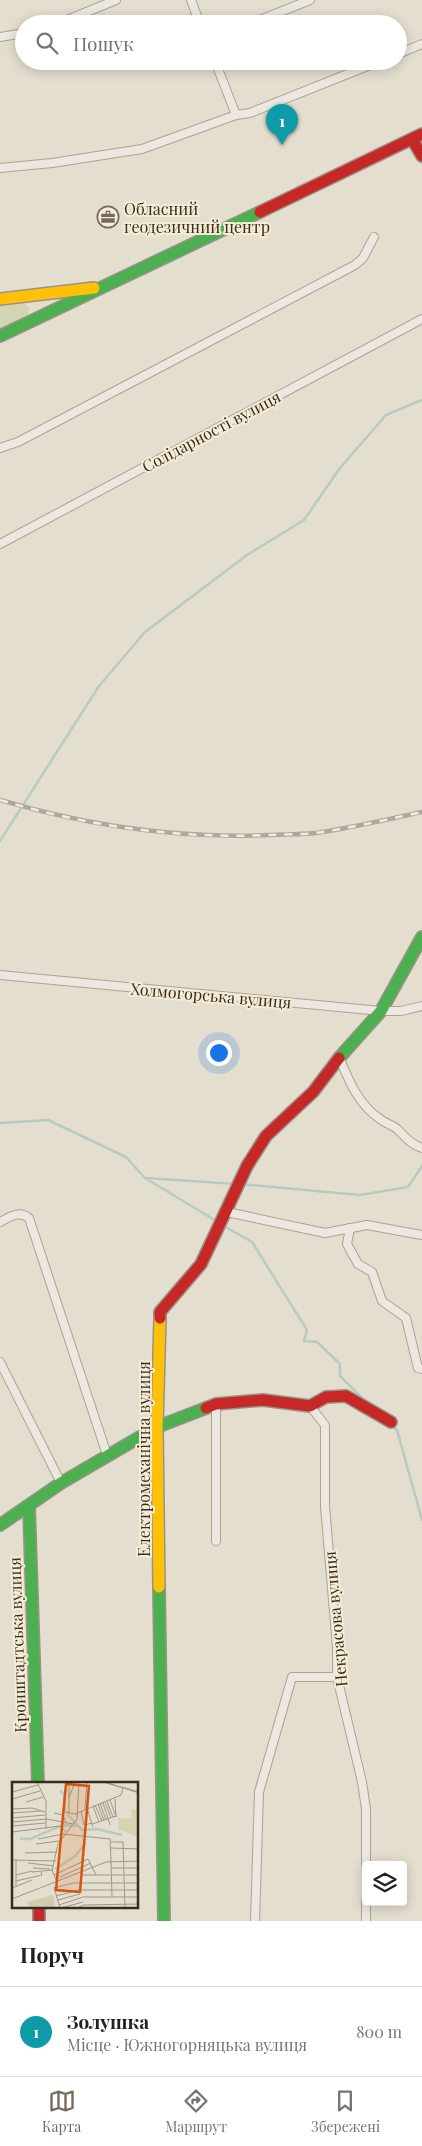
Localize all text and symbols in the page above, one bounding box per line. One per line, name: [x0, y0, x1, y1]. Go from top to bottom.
search box: [15, 15, 407, 70]
icon: search: [33, 29, 61, 57]
text: Пошук: [73, 30, 134, 56]
pin: 1: [266, 104, 298, 145]
place label: Обласний геодезичний центр: [124, 198, 270, 237]
office icon: Обласний геодезичний центр: [96, 205, 120, 229]
street label: Солідарності вулиця: [138, 385, 284, 476]
street label: Холмогорська вулиця: [130, 978, 293, 1013]
your location: [206, 1040, 232, 1066]
street label: Електромеханічна вулиця: [133, 1361, 154, 1557]
street label: Некрасова вулиця: [319, 1550, 351, 1688]
street label: Кронштадтська вулиця: [3, 1556, 31, 1733]
inset map: [12, 1782, 139, 1908]
map controls: [362, 1861, 407, 1906]
button: layers: [362, 1861, 407, 1906]
text: Поруч: [20, 1940, 84, 1968]
text: Золушка: [67, 2008, 149, 2034]
text: 1: [33, 2021, 39, 2042]
text: 800 m: [356, 2021, 402, 2042]
text: Місце · Южногорняцька вулиця: [67, 2034, 307, 2055]
tab: Карта: [42, 2087, 81, 2136]
tab: Маршрут: [165, 2087, 227, 2136]
tab: Збережені: [311, 2087, 380, 2136]

